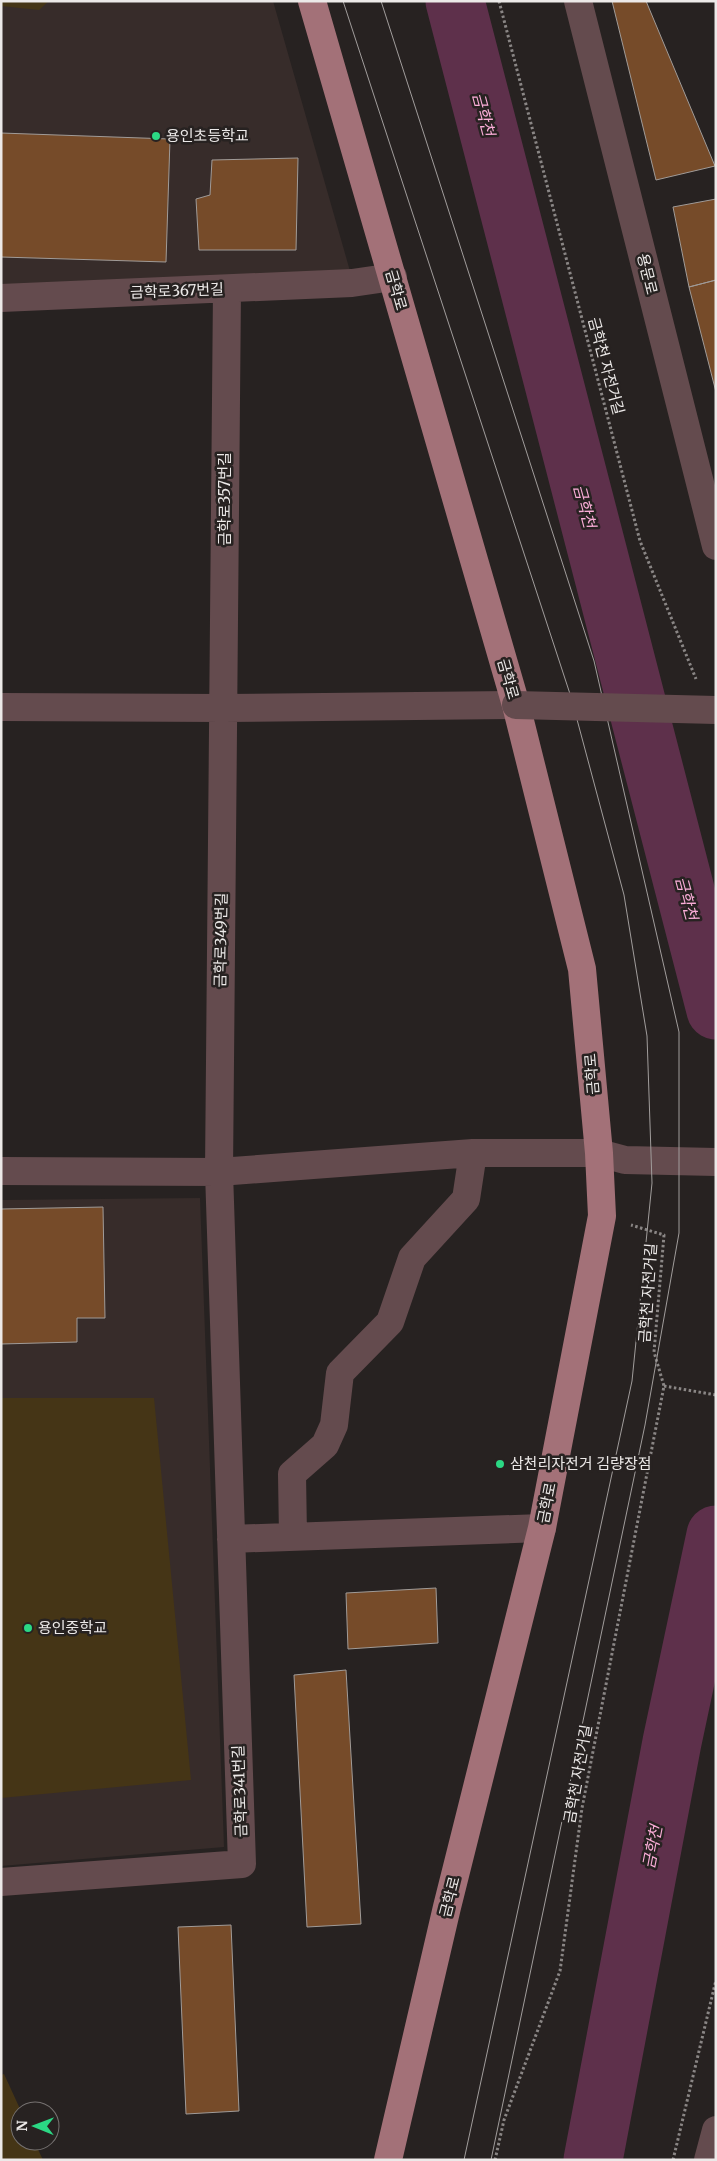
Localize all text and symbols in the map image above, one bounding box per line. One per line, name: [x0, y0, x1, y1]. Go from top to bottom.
water label: 금학천: [469, 90, 500, 140]
place label: 용인초등학교: [166, 126, 249, 145]
marker: 용인초등학교: [150, 130, 162, 142]
street label: 용문로: [633, 251, 662, 296]
street label: 금학로: [382, 267, 411, 312]
street label: 금학로367번길: [130, 279, 224, 302]
street label: 금학천 자전거길: [584, 315, 629, 417]
street label: 금학로357번길: [215, 452, 234, 546]
water label: 금학천: [570, 482, 601, 532]
street label: 금학로: [494, 656, 523, 701]
water label: 금학천: [672, 874, 703, 924]
street label: 금학로349번길: [210, 892, 231, 988]
street label: 금학로: [580, 1053, 603, 1095]
street label: 금학천 자전거길: [635, 1242, 660, 1344]
place label: 삼천리자전거 김량장점: [510, 1454, 652, 1473]
marker: 삼천리자전거 김량장점: [494, 1458, 506, 1470]
street label: 금학로: [533, 1481, 560, 1525]
place label: 용인중학교: [38, 1618, 107, 1637]
marker: 용인중학교: [22, 1622, 34, 1634]
street label: 금학천 자전거길: [559, 1723, 596, 1825]
street label: 금학로341번길: [228, 1745, 251, 1837]
water label: 금학천: [638, 1821, 666, 1871]
street label: 금학로: [435, 1874, 464, 1919]
north arrow: [10, 2101, 60, 2151]
text: N: [13, 2120, 31, 2131]

